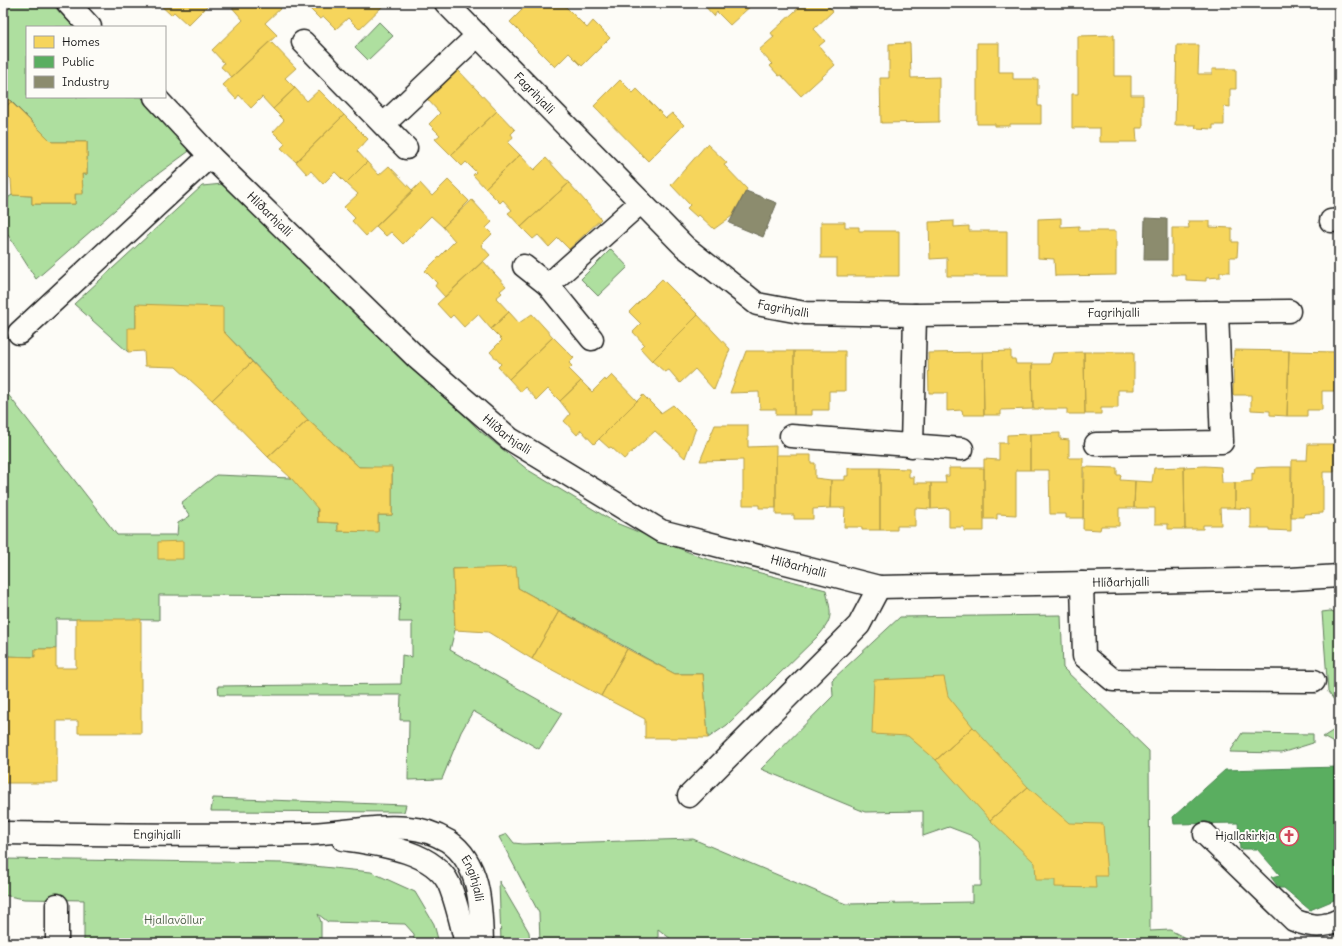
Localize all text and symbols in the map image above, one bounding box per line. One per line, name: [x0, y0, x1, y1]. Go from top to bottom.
legend: [26, 26, 166, 98]
text: Homes: [62, 34, 100, 49]
text: Public: [62, 54, 94, 69]
street label: Fagrihjalli: [511, 69, 558, 116]
text: Industry: [62, 74, 109, 89]
street label: Hlíðarhjalli: [244, 188, 296, 239]
street label: Fagrihjalli: [756, 296, 809, 320]
street label: Fagrihjalli: [1088, 305, 1140, 320]
street label: Hlíðarhjalli: [480, 411, 534, 457]
street label: Hlíðarhjalli: [769, 551, 828, 580]
street label: Hlíðarhjalli: [1092, 574, 1150, 590]
church icon: Hjallakirkja: [1278, 825, 1300, 847]
street label: Engihjalli: [133, 826, 181, 842]
place label: Hjallakirkja: [1215, 828, 1275, 843]
street label: Engihjalli: [458, 852, 487, 902]
park label: Hjallavöllur: [144, 912, 204, 927]

